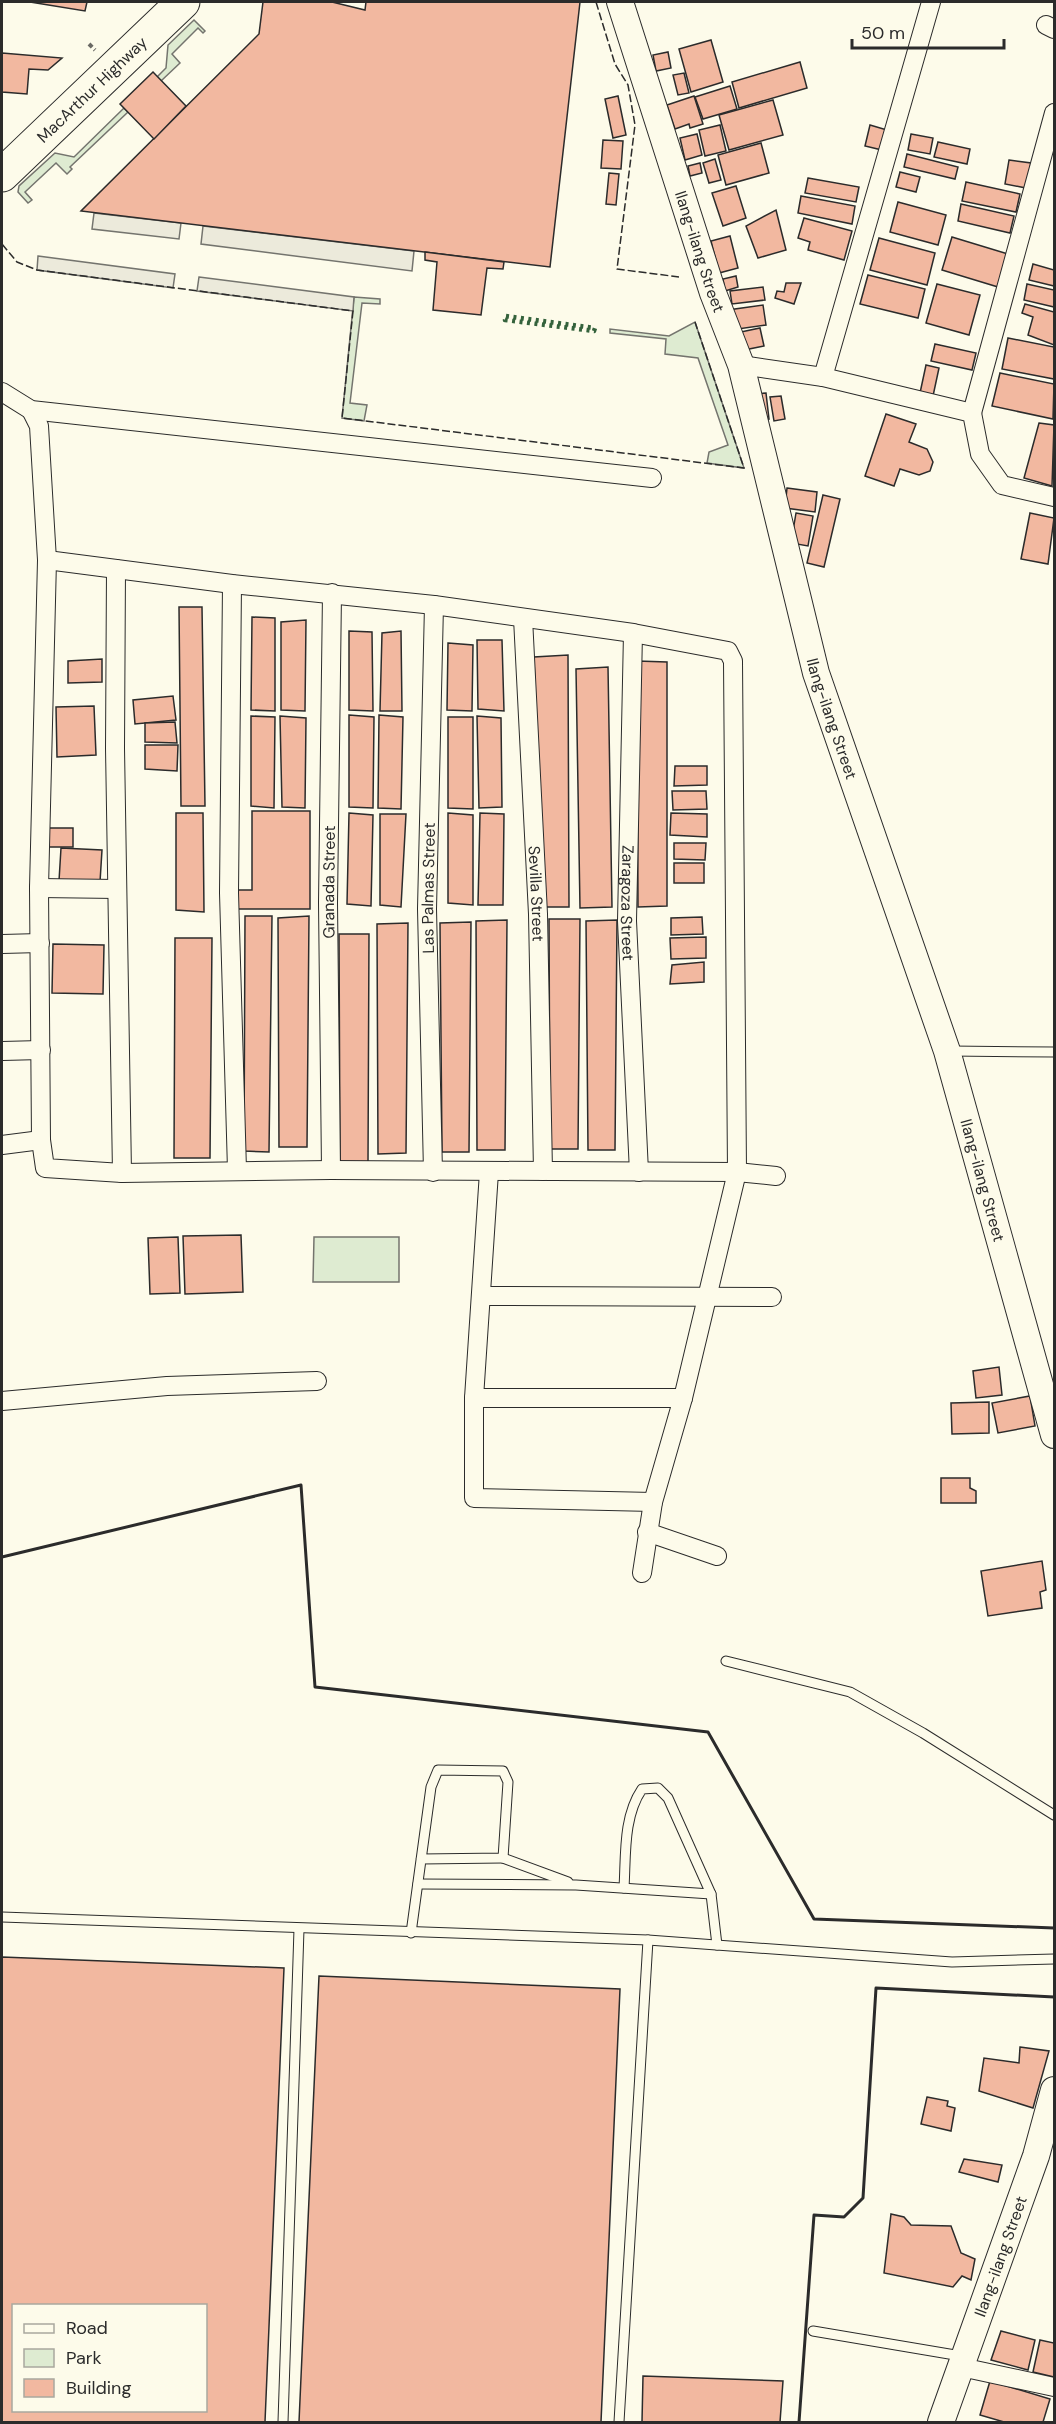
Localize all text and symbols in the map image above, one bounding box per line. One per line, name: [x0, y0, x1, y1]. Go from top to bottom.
scale bar: [852, 12, 1004, 50]
text: 50 m: [861, 21, 905, 45]
street label: MacArthur Highway: [32, 32, 151, 147]
street label: Ilang-ilang Street: [670, 188, 730, 315]
street label: Ilang-ilang Street: [802, 656, 862, 782]
street label: Las Palmas Street: [416, 822, 439, 954]
street label: Granada Street: [317, 825, 339, 939]
street label: Sevilla Street: [524, 845, 549, 942]
street label: Zaragoza Street: [616, 845, 639, 961]
street label: Ilang-ilang Street: [956, 1116, 1010, 1244]
street label: Ilang-ilang Street: [969, 2193, 1031, 2319]
legend: [12, 2304, 207, 2412]
text: Road: [66, 2316, 108, 2340]
text: Park: [66, 2346, 102, 2370]
text: Building: [66, 2376, 131, 2400]

